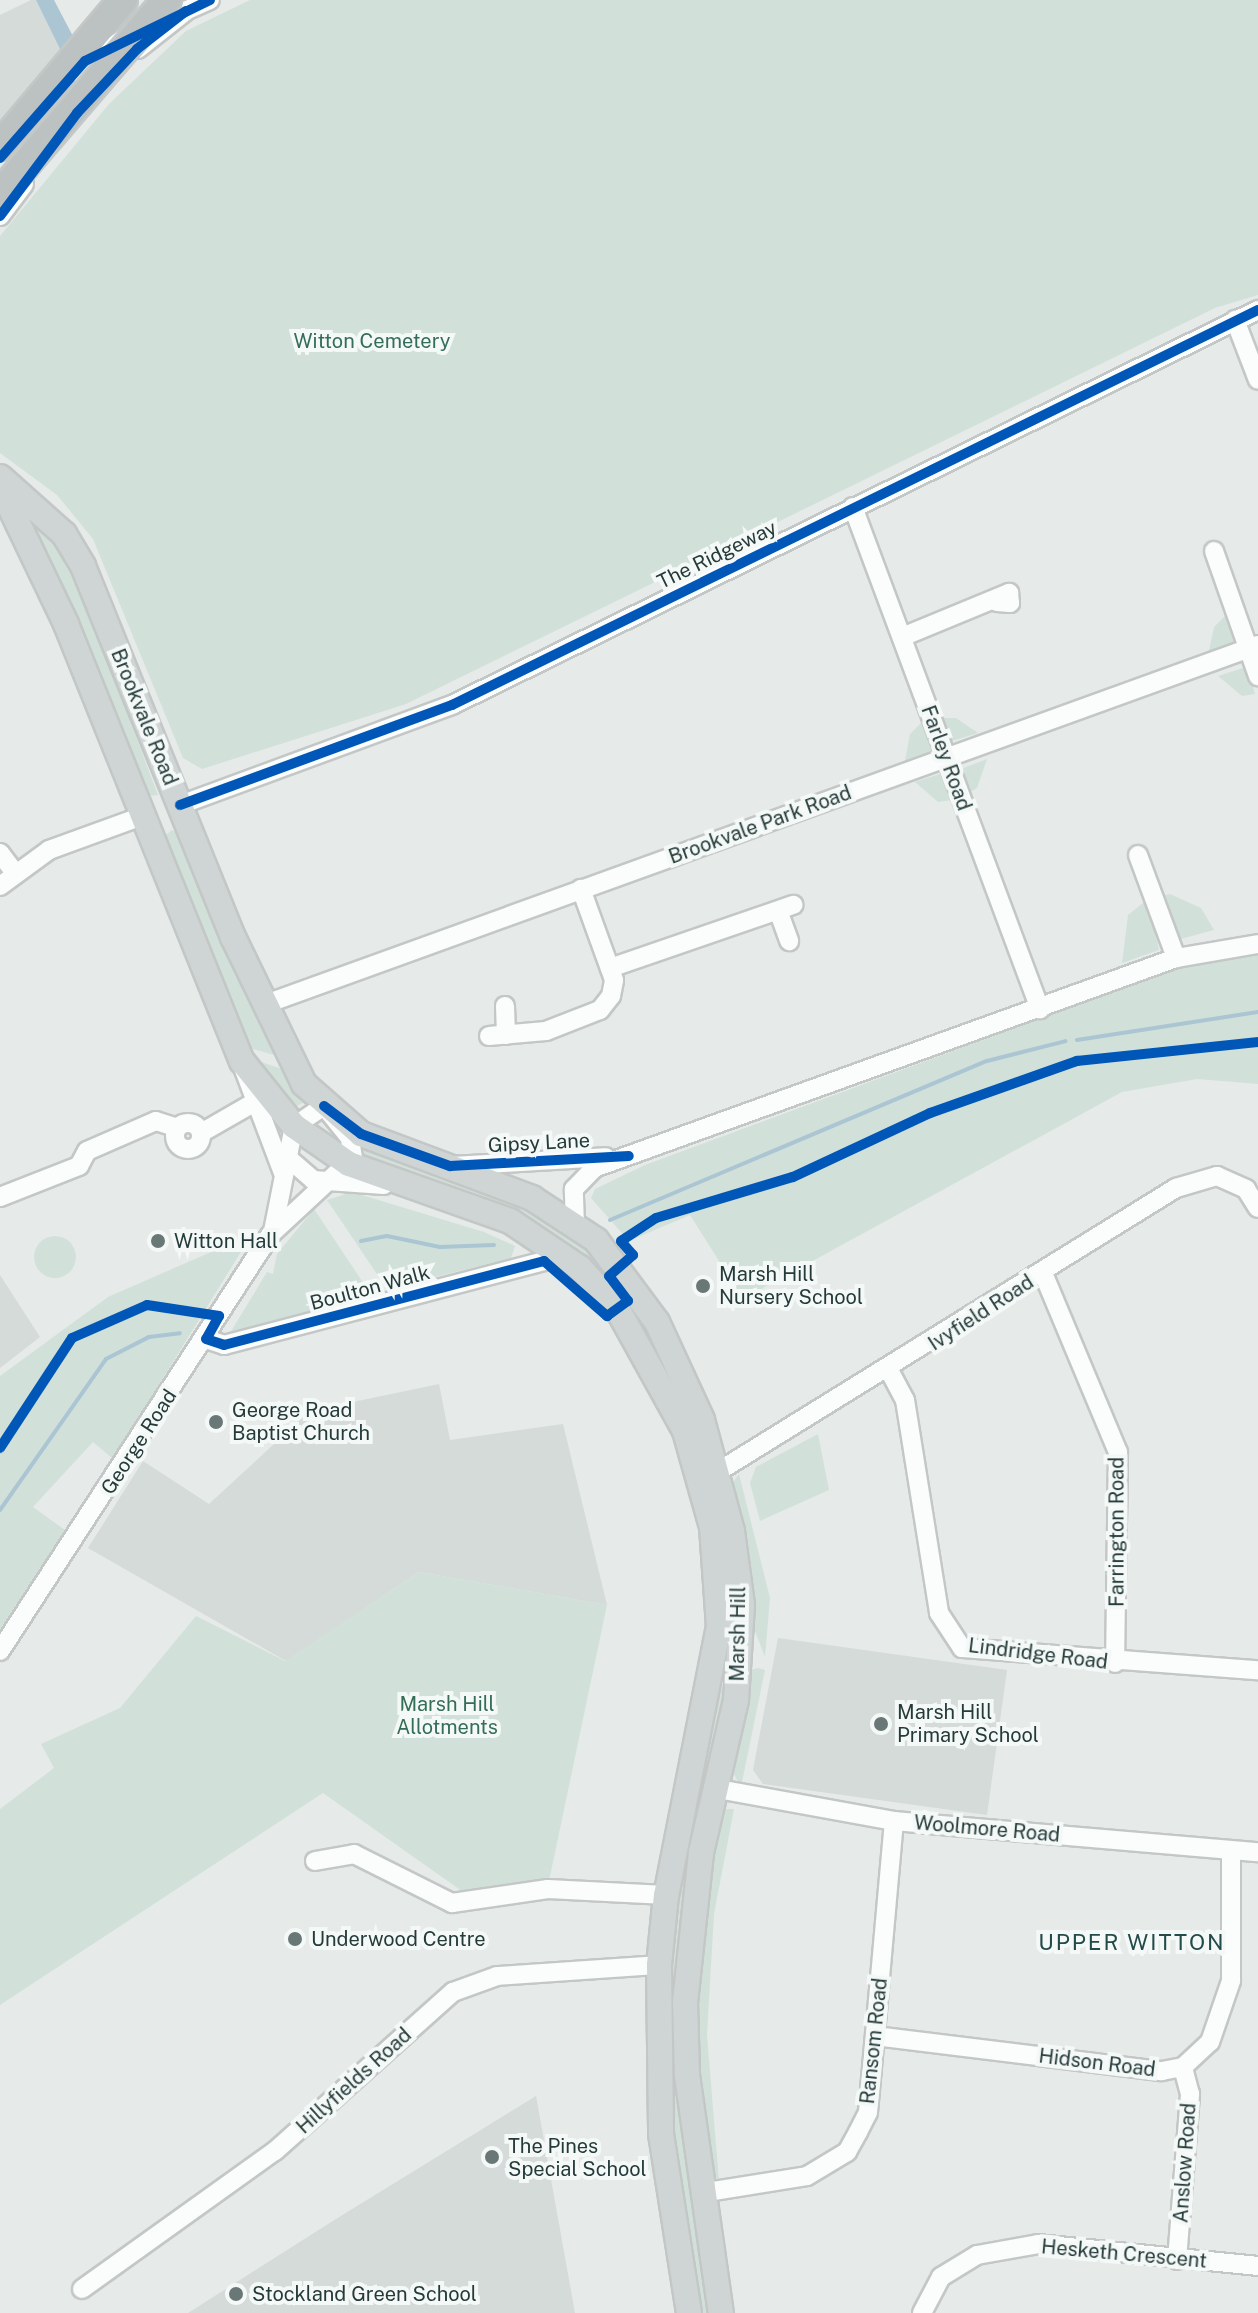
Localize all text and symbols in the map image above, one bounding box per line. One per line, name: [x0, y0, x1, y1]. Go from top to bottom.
park label: Witton Cemetery: [294, 329, 450, 353]
street label: The Ridgeway: [653, 516, 781, 594]
street label: Brookvale Road: [106, 645, 182, 789]
street label: Farley Road: [916, 702, 976, 814]
street label: Brookvale Park Road: [665, 781, 855, 869]
street label: Gipsy Lane: [487, 1128, 591, 1158]
place label: Witton Hall: [174, 1229, 278, 1253]
marker: Witton Hall: [149, 1232, 167, 1250]
street label: Boulton Walk: [307, 1260, 433, 1316]
place label: Marsh Hill Nursery School: [719, 1262, 863, 1309]
street label: Ivyfield Road: [924, 1270, 1038, 1356]
marker: Marsh Hill Nursery School: [694, 1277, 712, 1295]
street label: George Road: [96, 1385, 182, 1499]
place label: George Road Baptist Church: [232, 1398, 370, 1445]
marker: George Road Baptist Church: [207, 1413, 225, 1431]
street label: Farrington Road: [1105, 1457, 1129, 1607]
street label: Marsh Hill: [725, 1586, 751, 1682]
street label: Lindridge Road: [967, 1634, 1109, 1674]
park label: Marsh Hill Allotments: [396, 1693, 498, 1740]
place label: Marsh Hill Primary School: [897, 1700, 1039, 1747]
marker: Marsh Hill Primary School: [872, 1715, 890, 1733]
street label: Woolmore Road: [913, 1811, 1061, 1847]
place label: Underwood Centre: [311, 1927, 486, 1951]
marker: Underwood Centre: [286, 1930, 304, 1948]
district label: UPPER WITTON: [1038, 1930, 1226, 1956]
street label: Ransom Road: [855, 1977, 893, 2105]
street label: Hillyfields Road: [292, 2023, 416, 2139]
street label: Hidson Road: [1037, 2044, 1157, 2082]
street label: Anslow Road: [1169, 2102, 1201, 2224]
place label: The Pines Special School: [508, 2134, 647, 2181]
marker: The Pines Special School: [483, 2148, 501, 2166]
street label: Hesketh Crescent: [1040, 2235, 1208, 2273]
place label: Stockland Green School: [252, 2282, 477, 2306]
marker: Stockland Green School: [227, 2285, 245, 2303]

